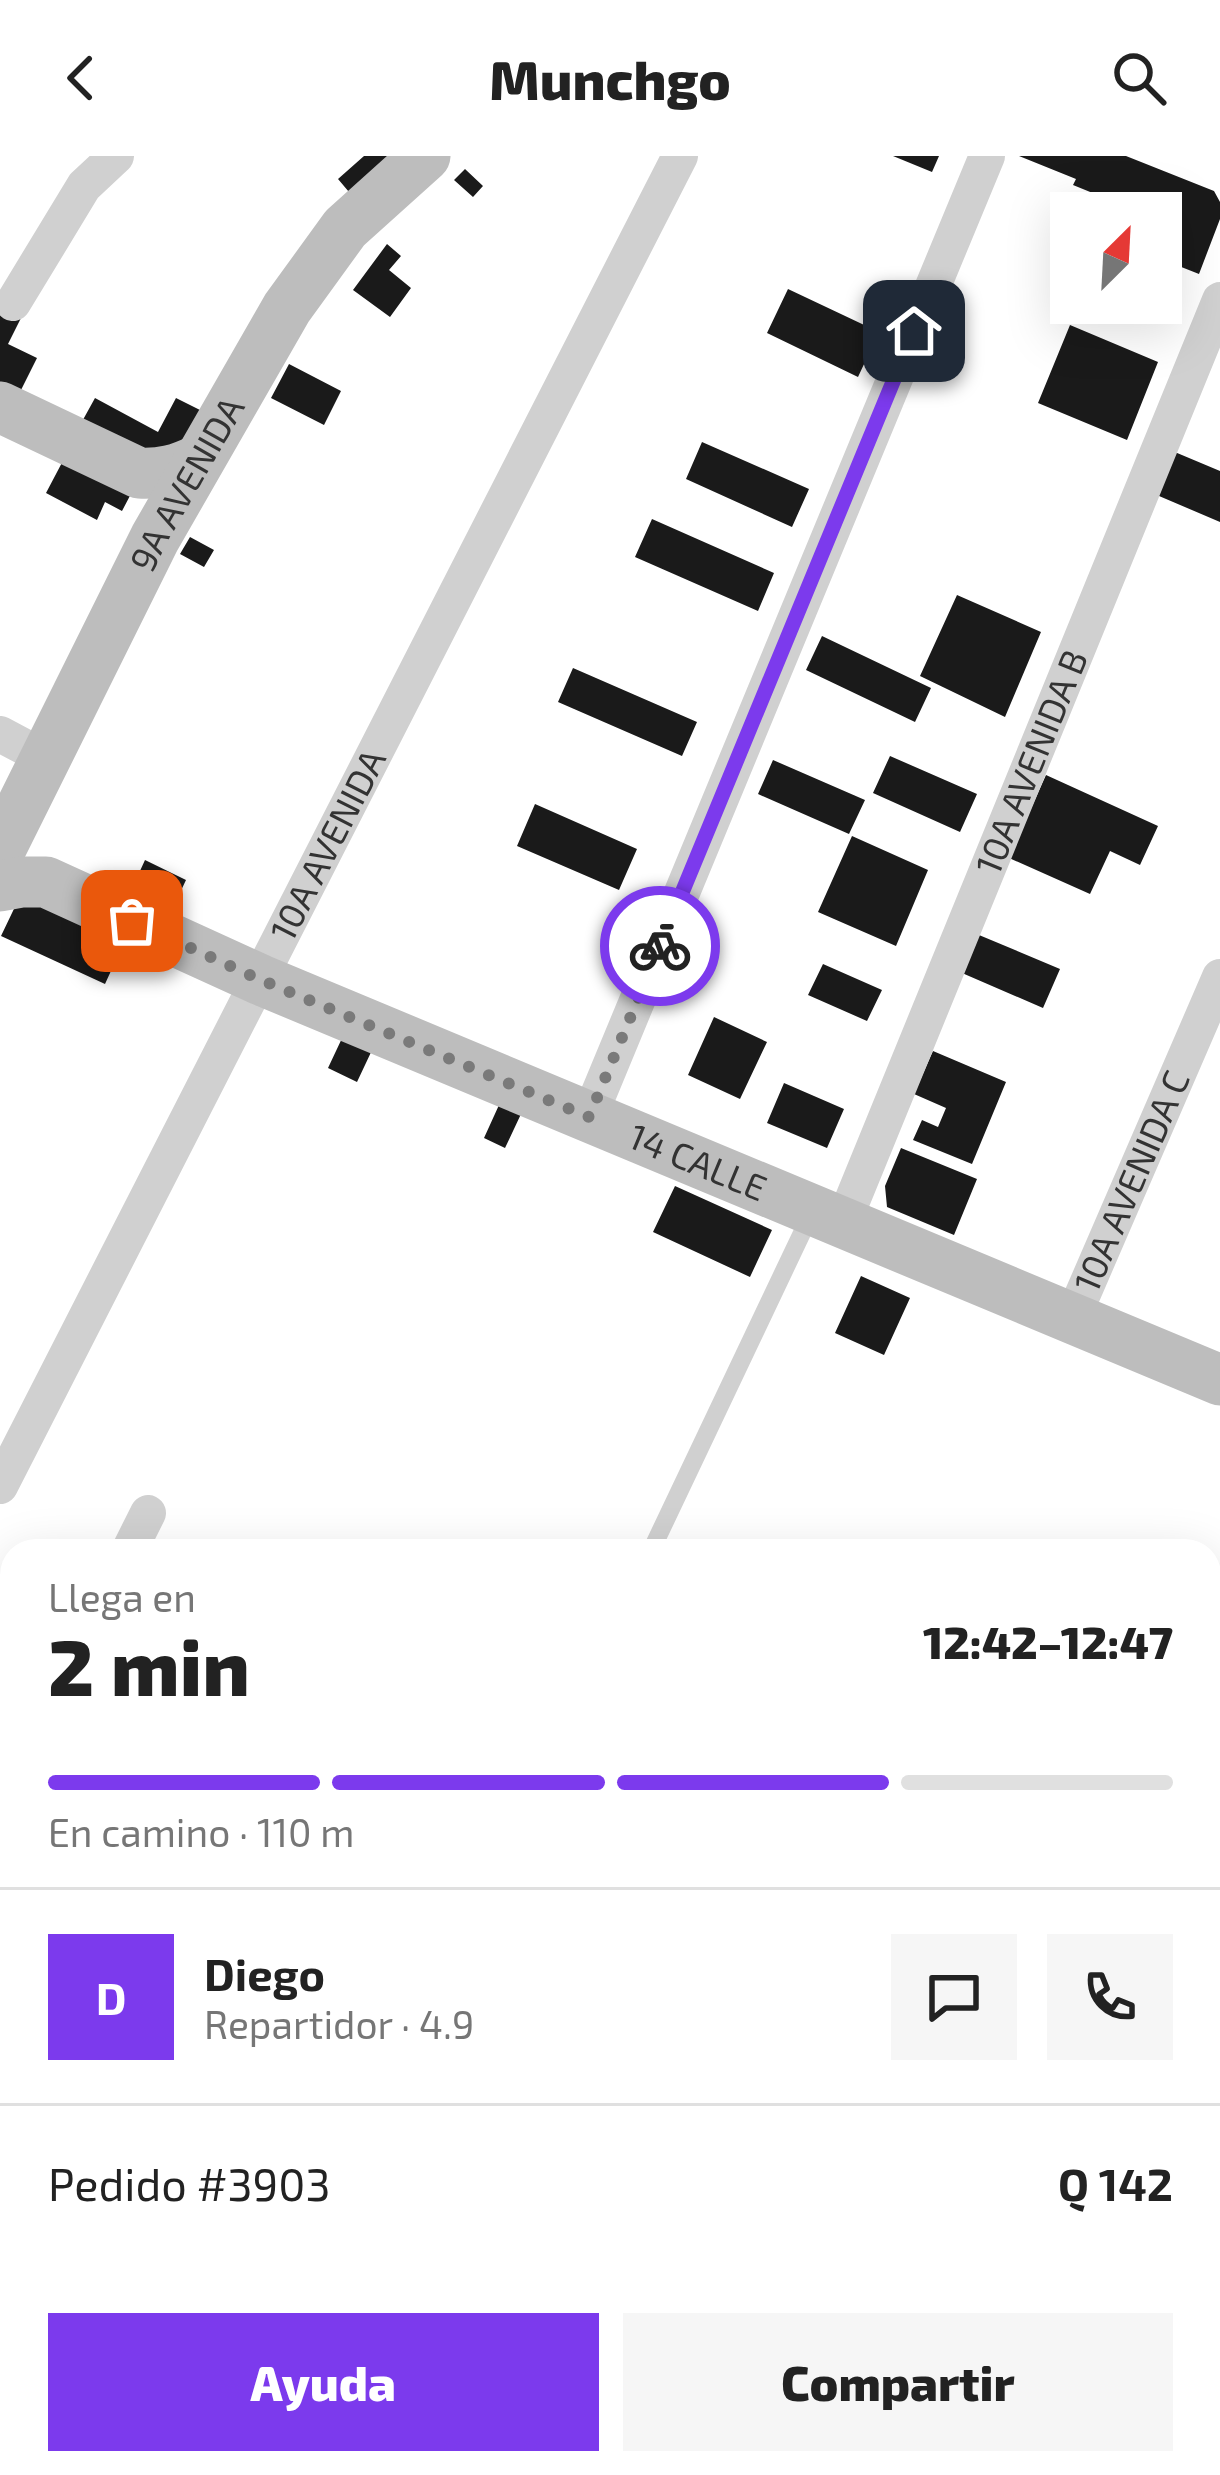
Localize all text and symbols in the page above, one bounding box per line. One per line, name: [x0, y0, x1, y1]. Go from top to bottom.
icon: back: [48, 45, 114, 111]
icon: search: [1106, 45, 1172, 111]
text: Munchgo: [489, 46, 731, 111]
north arrow: [1050, 192, 1182, 324]
map controls: [1050, 192, 1182, 324]
pin: [863, 280, 965, 382]
icon: home: [881, 298, 947, 364]
street label: 9A AVENIDA: [119, 388, 252, 577]
street label: 10A AVENIDA B: [965, 643, 1095, 880]
street label: 10A AVENIDA: [260, 741, 393, 947]
pin: [81, 870, 183, 972]
courier: [600, 886, 720, 1006]
icon: bag: [99, 888, 165, 954]
icon: bike: [627, 913, 693, 979]
street label: 10A AVENIDA C: [1063, 1064, 1197, 1298]
street label: 14 CALLE: [623, 1113, 773, 1209]
text: Llega en: [48, 1573, 196, 1620]
text: 12:42–12:47: [923, 1614, 1173, 1668]
text: 2 min: [48, 1618, 250, 1712]
text: En camino · 110 m: [48, 1808, 354, 1855]
button: chat: [891, 1934, 1017, 2060]
button: phone: [1047, 1934, 1173, 2060]
text: Diego: [204, 1946, 325, 2000]
text: D: [96, 1970, 126, 2024]
text: Repartidor · 4.9: [204, 2000, 474, 2047]
text: Pedido #3903: [48, 2156, 331, 2210]
text: Q 142: [1058, 2156, 1173, 2210]
button: Ayuda: [48, 2313, 599, 2451]
button: Compartir: [623, 2313, 1173, 2451]

